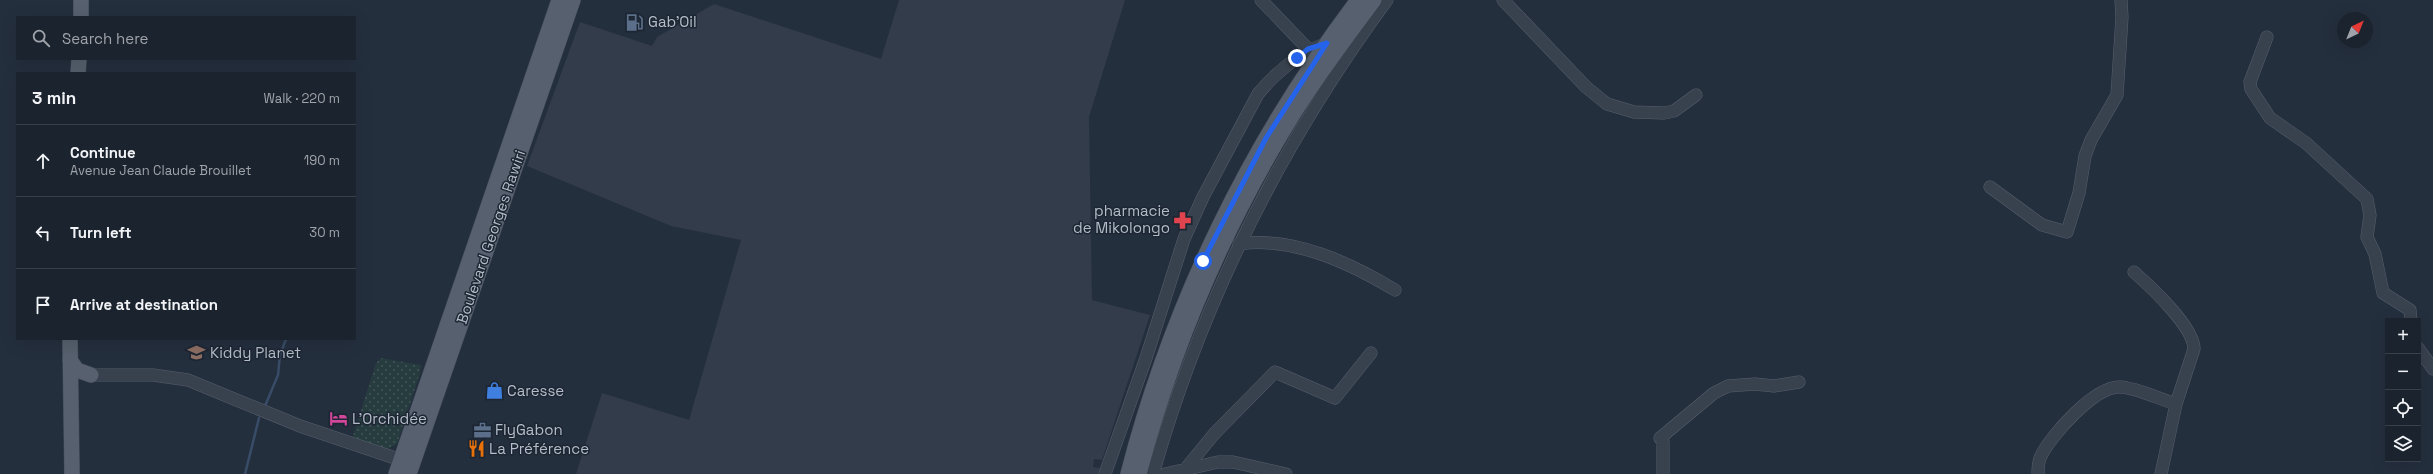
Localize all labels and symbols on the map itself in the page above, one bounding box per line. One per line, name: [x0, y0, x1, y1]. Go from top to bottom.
fuel station icon: Gab'Oil: [625, 12, 645, 32]
place label: Gab'Oil: [648, 12, 697, 31]
north arrow: [2337, 12, 2373, 48]
route end: [1288, 49, 1306, 67]
street label: Boulevard Georges Rawiri: [452, 147, 529, 326]
place label: pharmacie de Mikolongo: [1073, 201, 1170, 237]
pharmacy icon: pharmacie de Mikolongo: [1173, 210, 1193, 230]
route start: [1194, 252, 1212, 270]
school or university icon: Kiddy Planet: [187, 343, 207, 363]
place label: Kiddy Planet: [210, 343, 301, 362]
shop icon: Caresse: [484, 381, 504, 401]
place label: Caresse: [507, 381, 564, 400]
hotel icon: L'Orchidée: [329, 409, 349, 429]
place label: L'Orchidée: [352, 409, 427, 428]
office icon: FlyGabon: [472, 420, 492, 440]
place label: FlyGabon: [495, 420, 563, 439]
restaurant icon: La Préférence: [466, 439, 486, 459]
place label: La Préférence: [489, 439, 589, 458]

